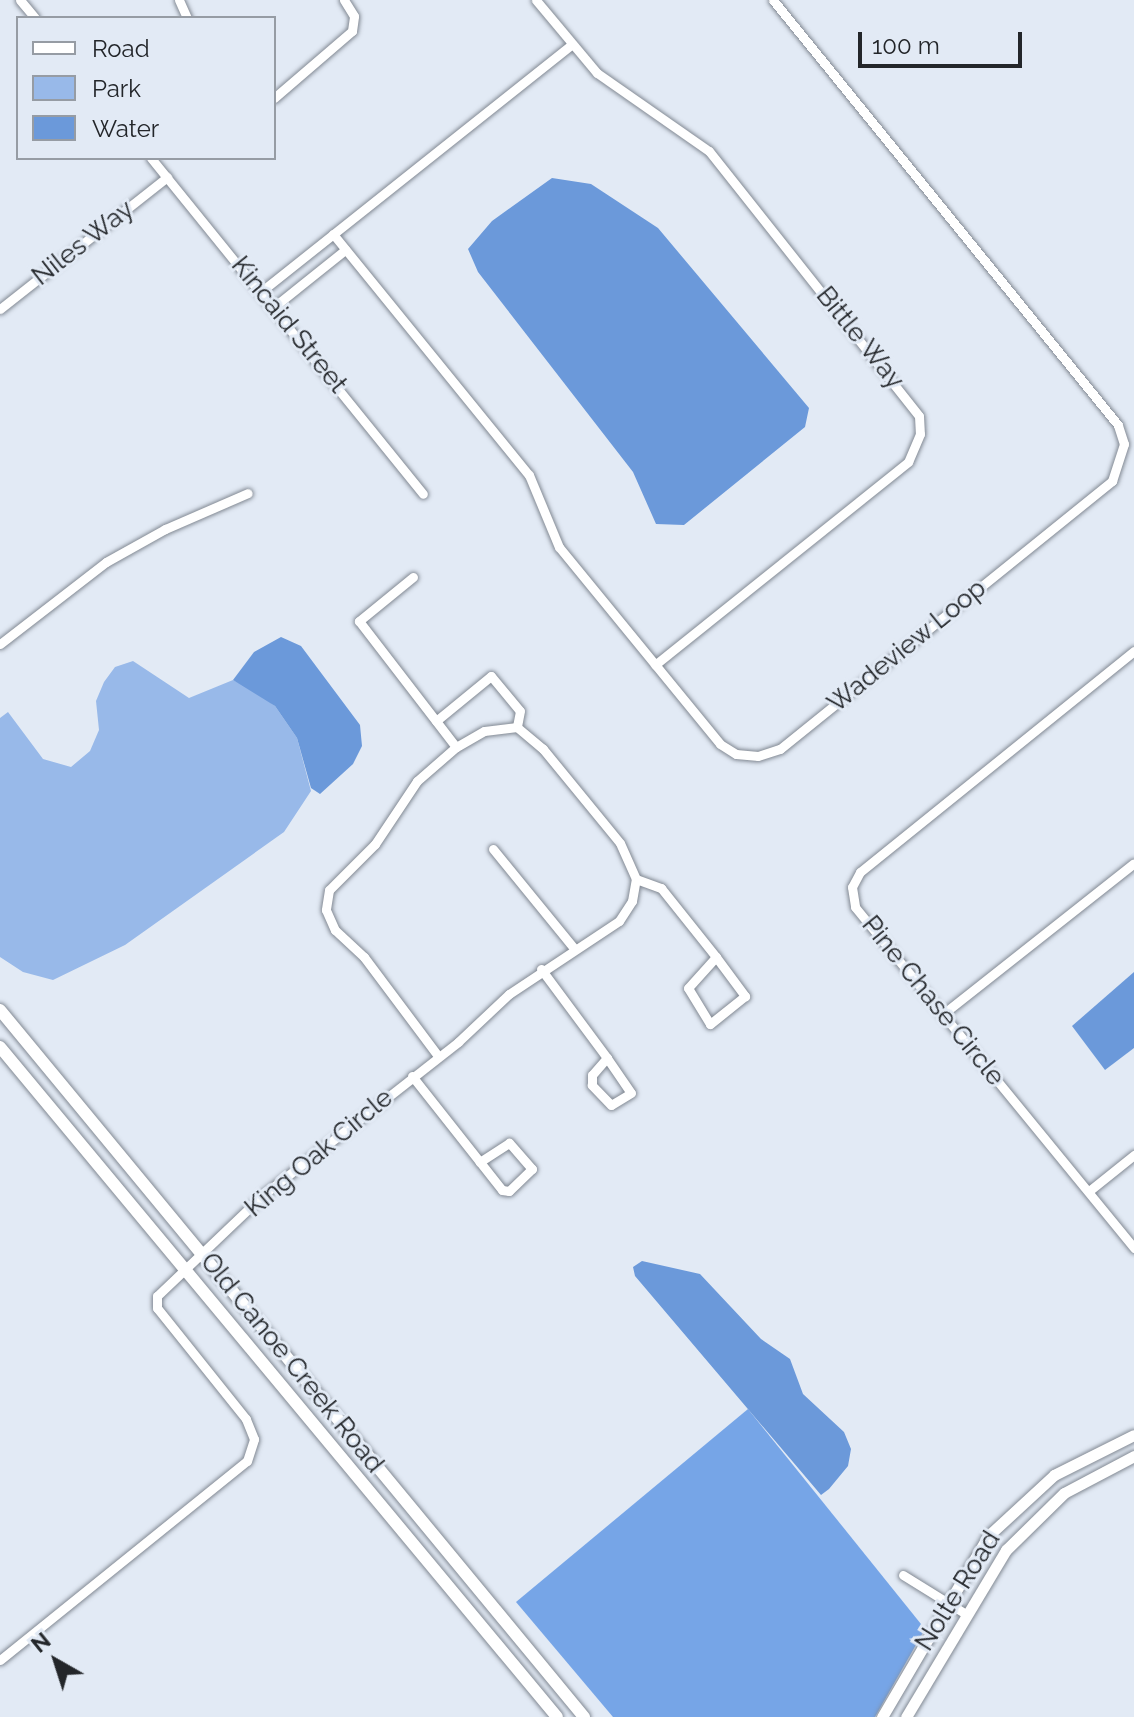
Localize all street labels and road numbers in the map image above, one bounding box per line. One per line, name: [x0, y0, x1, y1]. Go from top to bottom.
street label: Niles Way: [26, 193, 140, 293]
street label: Kincaid Street: [224, 250, 354, 400]
street label: Bittle Way: [809, 280, 911, 396]
street label: Wadeview Loop: [821, 572, 993, 720]
street label: Pine Chase Circle: [855, 910, 1011, 1092]
street label: King Oak Circle: [239, 1082, 399, 1224]
street label: Old Canoe Creek Road: [194, 1247, 390, 1479]
street label: Nolte Road: [909, 1525, 1007, 1657]

